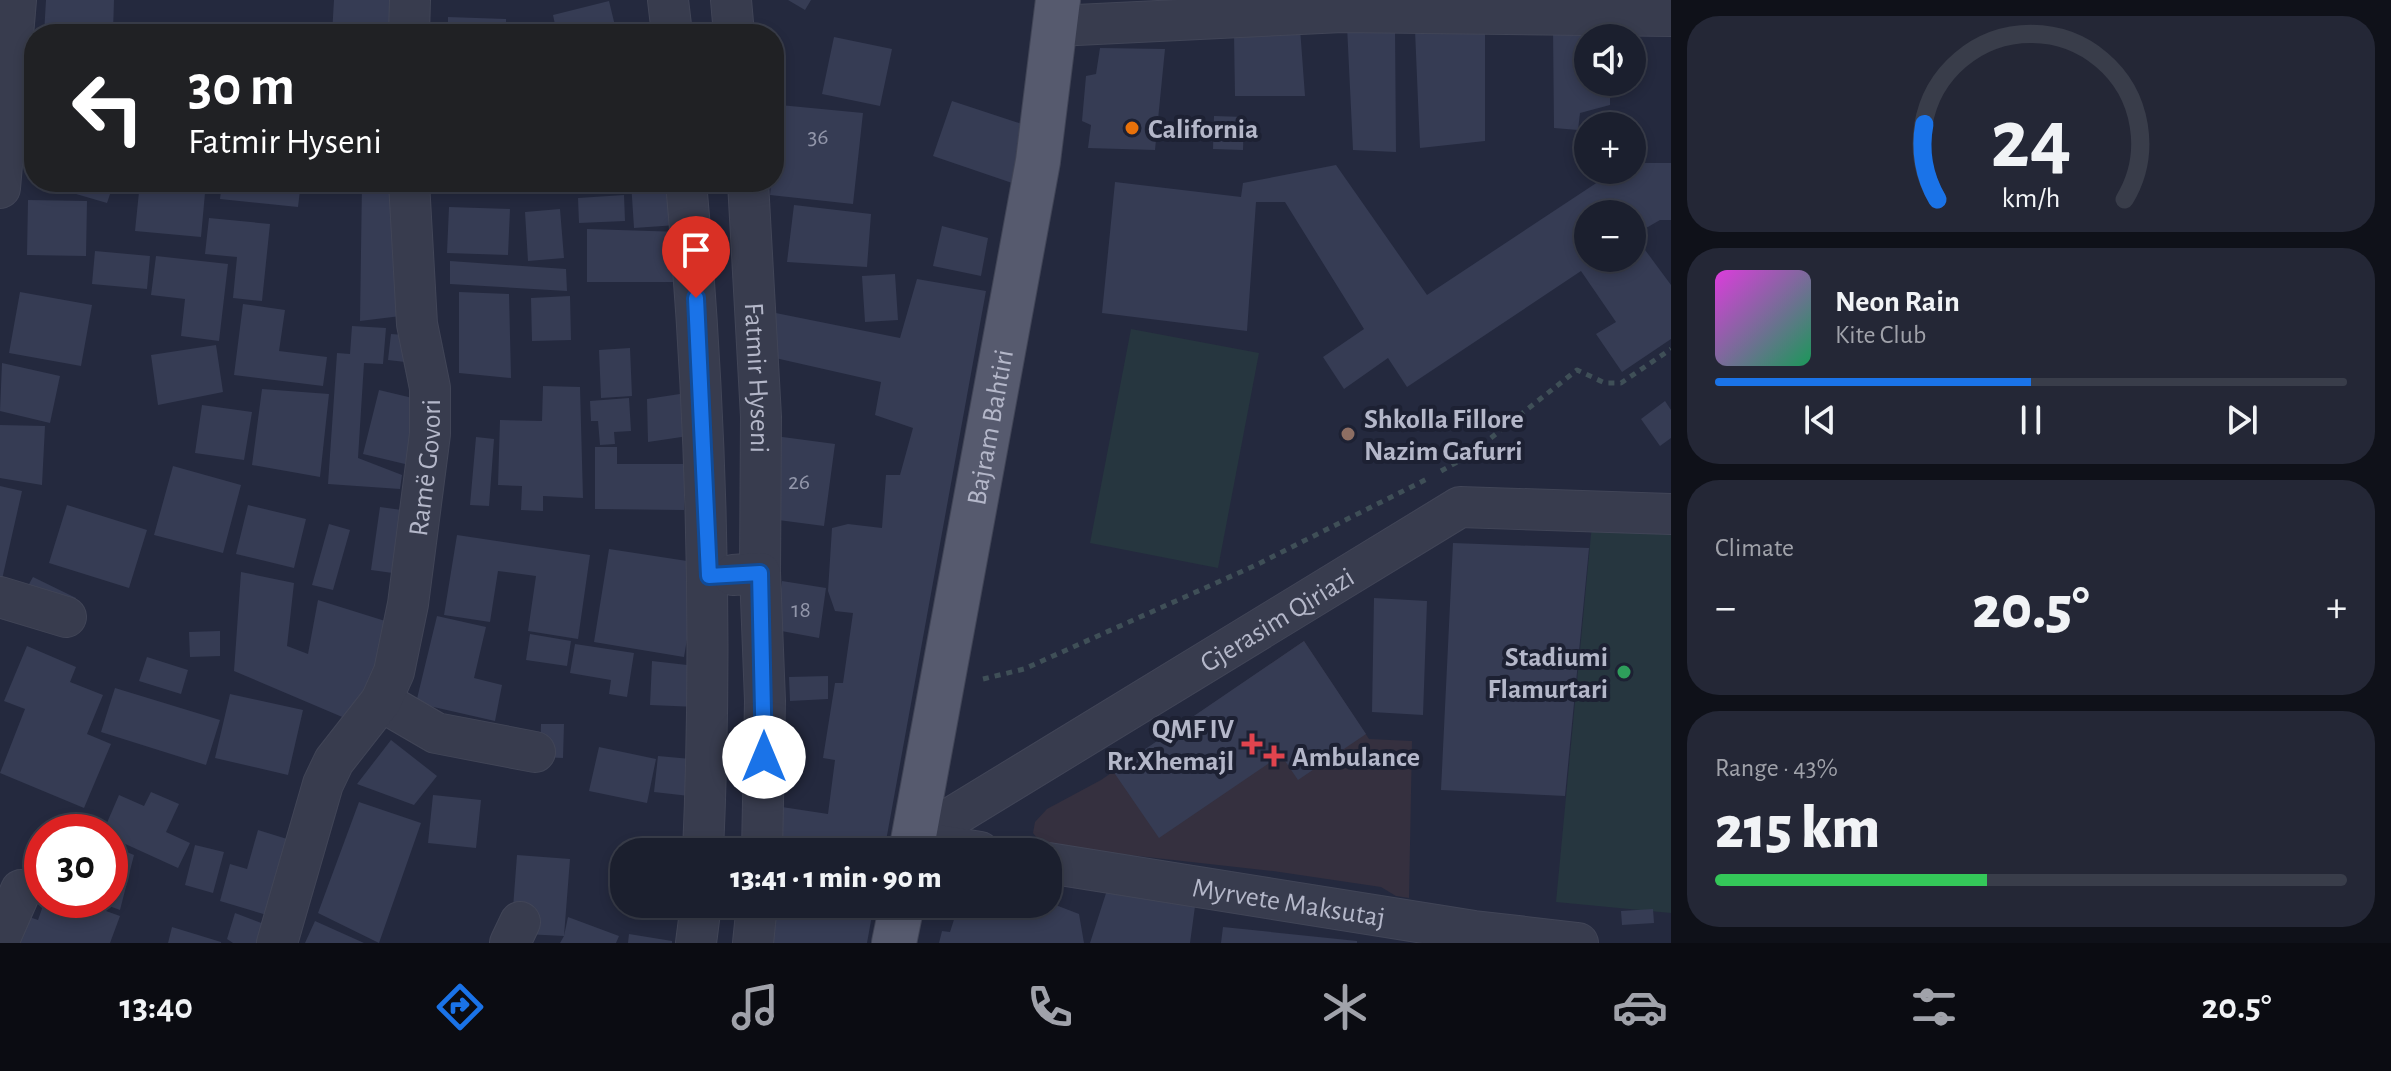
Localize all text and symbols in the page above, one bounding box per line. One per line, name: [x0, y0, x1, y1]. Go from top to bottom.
map controls: [1574, 24, 1646, 272]
button: sound: [1574, 24, 1646, 96]
icon: left: [56, 56, 160, 160]
text: 30 m: [188, 59, 295, 115]
text: 24: [1990, 98, 2072, 182]
button: +: [1574, 112, 1646, 184]
place label: California: [1148, 116, 1259, 144]
marker: California: [1123, 119, 1141, 137]
text: Fatmir Hyseni: [188, 124, 382, 160]
house number: 36: [807, 125, 829, 149]
text: km/h: [2002, 184, 2060, 213]
button: −: [1574, 200, 1646, 272]
pin: [662, 216, 730, 298]
icon: arrive: [674, 228, 718, 272]
text: Neon Rain: [1835, 287, 1960, 317]
street label: Fatmir Hyseni: [739, 302, 773, 453]
text: Kite Club: [1835, 322, 1926, 348]
street label: Bajram Bahtiri: [963, 347, 1019, 508]
icon: previous: [1798, 398, 1842, 442]
icon: pause: [2009, 398, 2053, 442]
icon: next: [2220, 398, 2264, 442]
street label: Ramë Govori: [405, 399, 446, 538]
place label: Shkolla Fillore Nazim Gafurri: [1364, 406, 1524, 466]
marker: Shkolla Fillore Nazim Gafurri: [1339, 425, 1357, 443]
house number: 26: [788, 470, 810, 494]
text: Climate: [1715, 535, 1794, 561]
street label: Gjerasim Qiriazi: [1196, 563, 1360, 678]
text: 20.5°: [1972, 579, 2090, 639]
text: −: [1715, 586, 1736, 630]
text: +: [2326, 586, 2347, 630]
house number: 18: [791, 598, 811, 622]
place label: Stadiumi Flamurtari: [1488, 644, 1608, 704]
marker: Stadiumi Flamurtari: [1615, 663, 1633, 681]
position arrow: [722, 715, 806, 799]
place label: QMF IV Rr.Xhemajl: [1107, 716, 1235, 776]
marker: QMF IV Rr.Xhemajl: [1241, 733, 1263, 755]
place label: Ambulance: [1292, 744, 1420, 772]
marker: Ambulance: [1263, 745, 1285, 767]
text: Range · 43%: [1715, 755, 1838, 781]
text: 215 km: [1715, 799, 1880, 859]
speed limit sign: 30: [24, 814, 128, 918]
text: 13:41 · 1 min · 90 m: [730, 863, 942, 893]
street label: Myrvete Maksutaj: [1190, 874, 1387, 933]
icon: directions: [432, 979, 488, 1035]
icon: music: [727, 979, 783, 1035]
icon: phone: [1022, 979, 1078, 1035]
icon: climate: [1317, 979, 1373, 1035]
icon: car: [1612, 979, 1668, 1035]
icon: filters: [1906, 979, 1962, 1035]
text: 13:40: [119, 989, 193, 1025]
text: 20.5°: [2201, 989, 2271, 1025]

